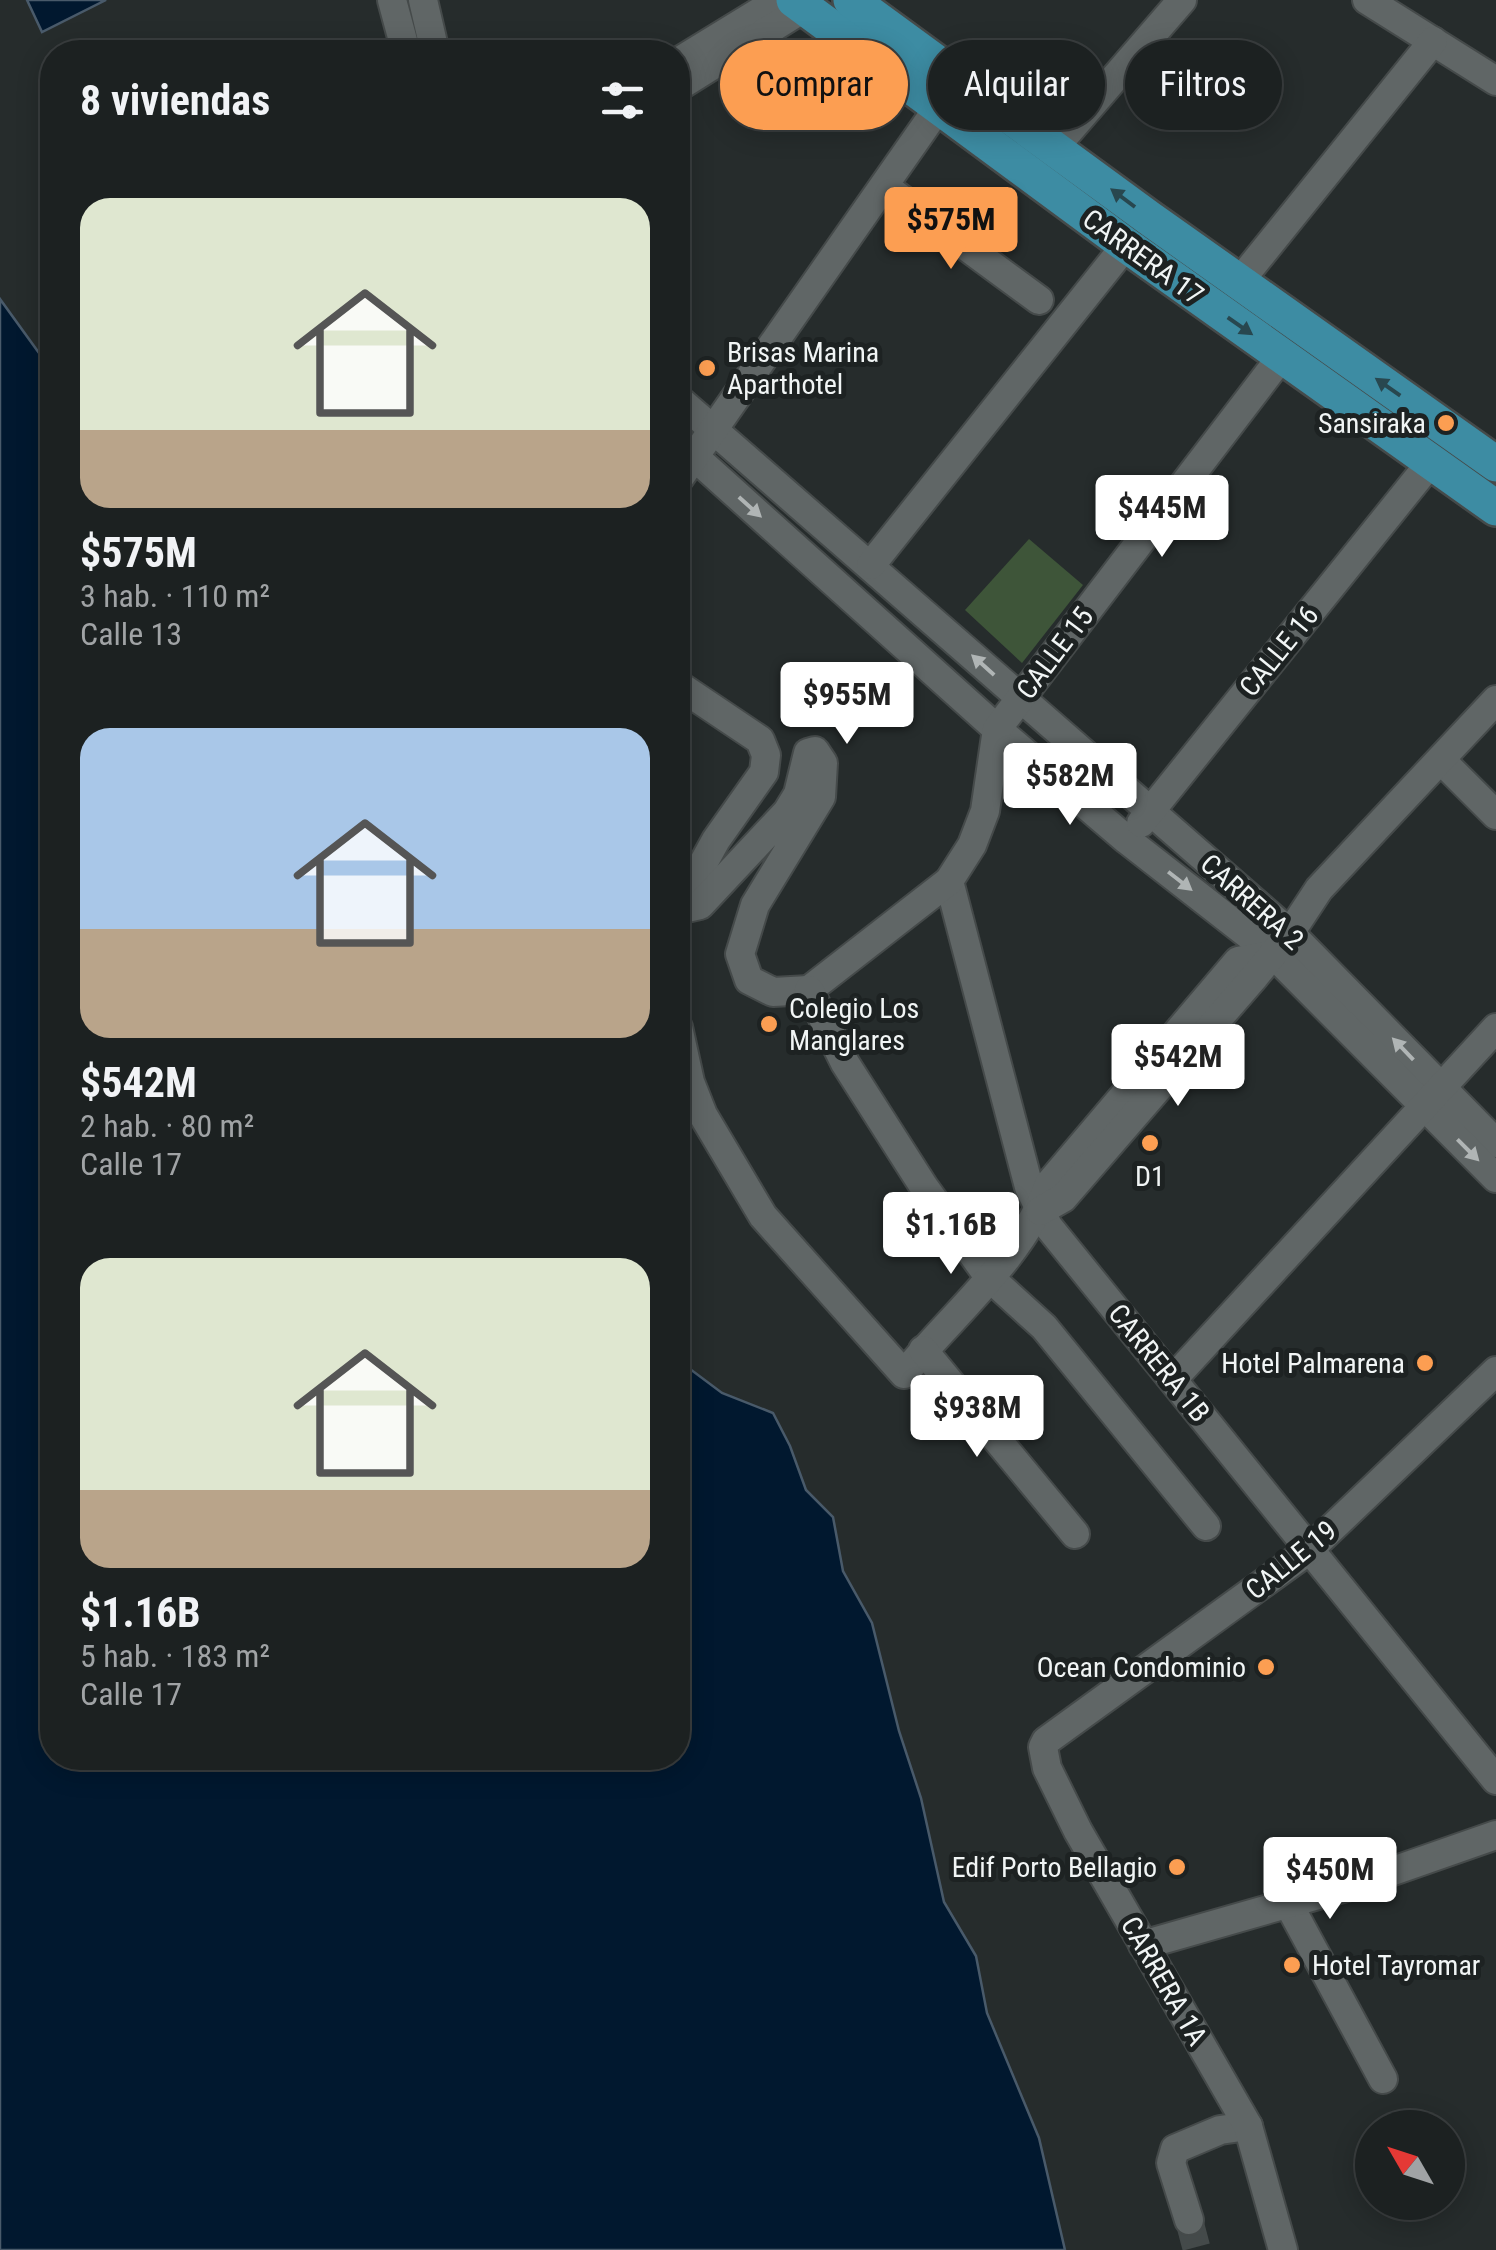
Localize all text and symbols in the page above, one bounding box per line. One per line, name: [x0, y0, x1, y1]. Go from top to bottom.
chip: Comprar: [720, 40, 908, 130]
chip: Alquilar: [928, 40, 1105, 130]
chip: Filtros: [1125, 40, 1282, 130]
icon: filters: [595, 73, 650, 128]
text: 8 viviendas: [80, 76, 270, 125]
pin: $575M: [881, 187, 1021, 272]
one-way arrow: [1110, 189, 1136, 209]
text: $575M: [907, 200, 995, 238]
street label: CARRERA 17: [1076, 202, 1210, 312]
icon: home: [275, 263, 455, 443]
one-way arrow: [1227, 316, 1253, 335]
place label: Brisas Marina Aparthotel: [727, 336, 879, 401]
marker: Brisas Marina Aparthotel: [696, 357, 718, 379]
one-way arrow: [1375, 378, 1401, 397]
place label: Sansiraka: [1318, 407, 1426, 440]
marker: Sansiraka: [1435, 412, 1457, 434]
pin: $445M: [1092, 475, 1232, 560]
text: $445M: [1118, 488, 1206, 526]
one-way arrow: [738, 495, 762, 518]
text: $575M: [80, 528, 197, 577]
text: 3 hab. · 110 m²: [80, 577, 270, 615]
street label: CALLE 16: [1233, 599, 1325, 703]
street label: CALLE 15: [1010, 600, 1100, 706]
text: Calle 13: [80, 615, 182, 653]
one-way arrow: [971, 654, 996, 676]
pin: $955M: [777, 662, 917, 747]
text: $955M: [803, 675, 891, 713]
pin: $582M: [1000, 743, 1140, 828]
text: $582M: [1026, 756, 1114, 794]
icon: home: [275, 793, 455, 973]
street label: CARRERA 2: [1194, 847, 1310, 957]
one-way arrow: [1167, 870, 1193, 891]
place label: Colegio Los Manglares: [789, 992, 919, 1057]
marker: Colegio Los Manglares: [758, 1013, 780, 1035]
pin: $542M: [1108, 1024, 1248, 1109]
text: $542M: [1134, 1037, 1222, 1075]
one-way arrow: [1392, 1038, 1415, 1062]
text: $542M: [80, 1058, 197, 1107]
text: 2 hab. · 80 m²: [80, 1107, 254, 1145]
marker: D1: [1139, 1132, 1161, 1154]
one-way arrow: [1456, 1137, 1480, 1161]
text: Calle 17: [80, 1145, 182, 1183]
place label: D1: [1135, 1160, 1165, 1193]
pin: $1.16B: [870, 1192, 1032, 1277]
text: $1.16B: [905, 1205, 997, 1243]
street label: CARRERA 1B: [1101, 1297, 1217, 1429]
icon: home: [275, 1323, 455, 1503]
place label: Hotel Palmarena: [1221, 1347, 1405, 1380]
marker: Hotel Palmarena: [1414, 1352, 1436, 1374]
pin: $938M: [907, 1375, 1047, 1460]
text: $938M: [933, 1388, 1021, 1426]
street label: CALLE 19: [1239, 1514, 1343, 1606]
text: $1.16B: [80, 1588, 201, 1637]
text: 5 hab. · 183 m²: [80, 1637, 270, 1675]
place label: Ocean Condominio: [1037, 1651, 1246, 1684]
marker: Ocean Condominio: [1255, 1656, 1277, 1678]
text: Calle 17: [80, 1675, 182, 1713]
pin: $450M: [1260, 1837, 1400, 1922]
text: $450M: [1286, 1850, 1374, 1888]
place label: Edif Porto Bellagio: [952, 1851, 1157, 1884]
marker: Edif Porto Bellagio: [1166, 1856, 1188, 1878]
street label: CARRERA 1A: [1114, 1911, 1214, 2051]
place label: Hotel Tayromar: [1312, 1949, 1480, 1982]
marker: Hotel Tayromar: [1281, 1954, 1303, 1976]
north arrow: [1355, 2110, 1465, 2220]
map controls: [1355, 2110, 1465, 2220]

